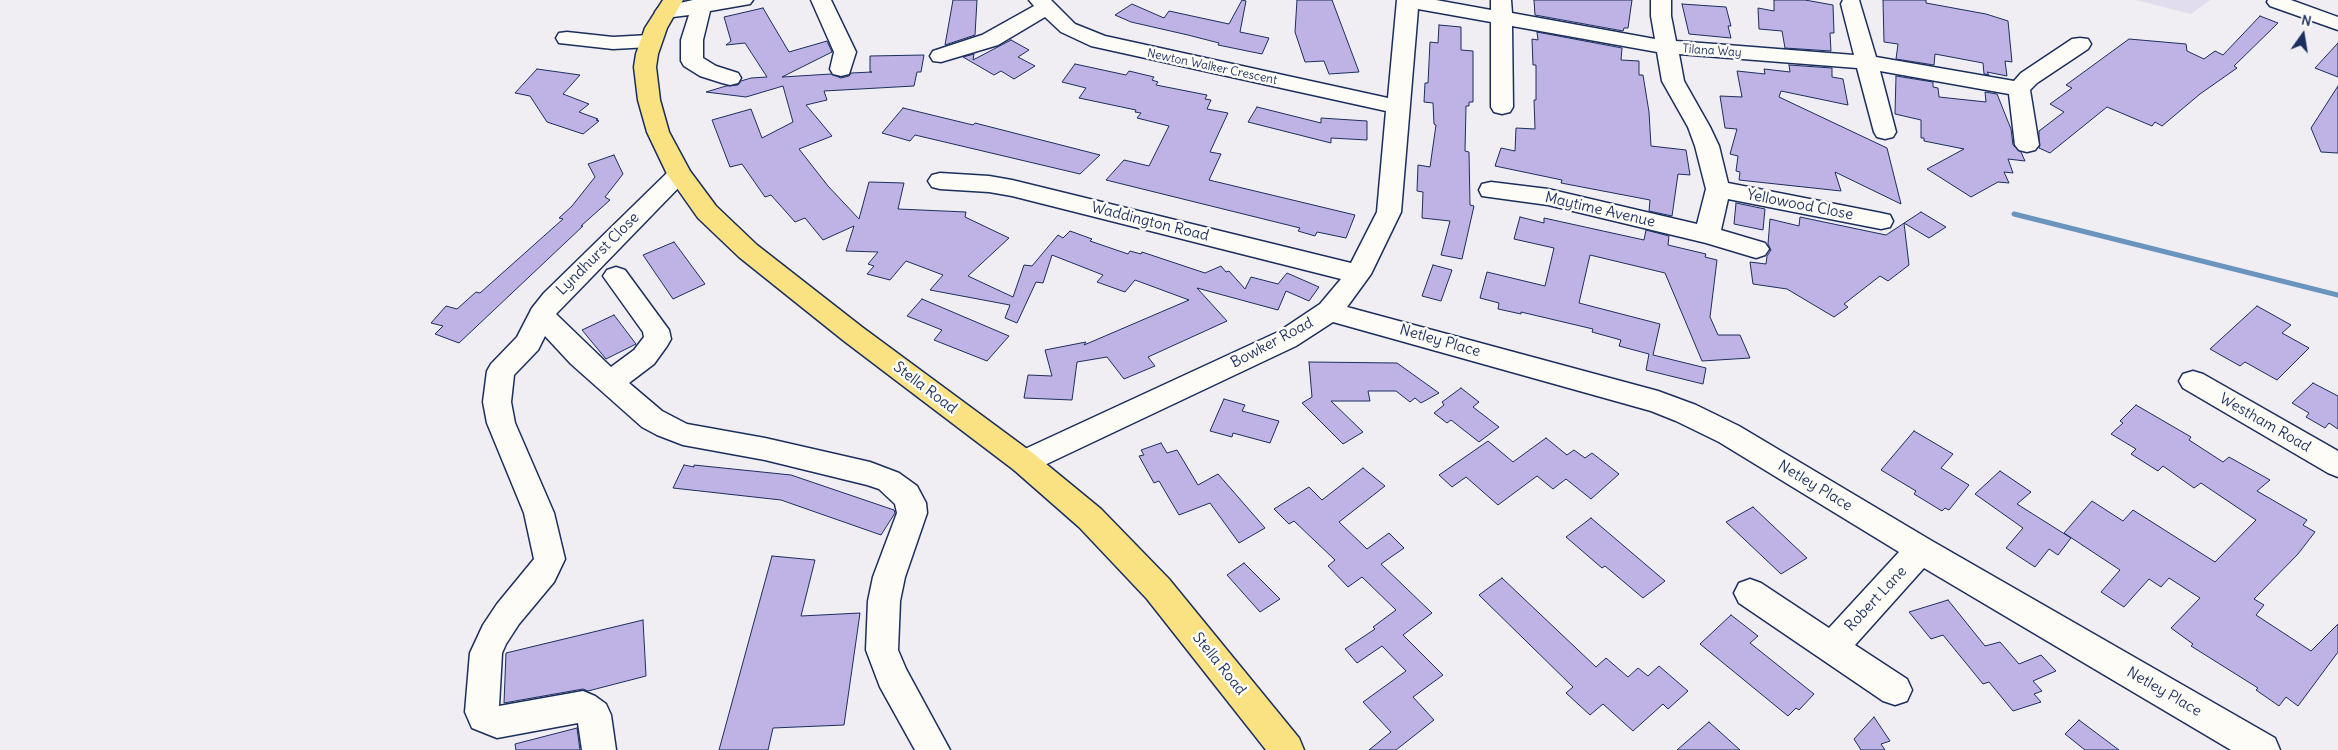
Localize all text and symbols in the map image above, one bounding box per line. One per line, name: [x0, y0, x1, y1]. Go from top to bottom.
north arrow: [2278, 10, 2328, 60]
text: N: [2300, 11, 2313, 30]
street label: Tilana Way: [1682, 42, 1742, 60]
street label: Newton Walker Crescent: [1146, 46, 1278, 88]
street label: Yellowood Close: [1745, 186, 1855, 224]
street label: Maytime Avenue: [1543, 189, 1657, 231]
street label: Waddington Road: [1089, 199, 1211, 245]
street label: Lyndhurst Close: [553, 209, 643, 299]
street label: Bowker Road: [1228, 314, 1316, 372]
street label: Netley Place: [1398, 321, 1482, 361]
street label: Stella Road: [890, 358, 960, 418]
street label: Westham Road: [2216, 390, 2314, 456]
street label: Netley Place: [1775, 457, 1855, 515]
street label: Robert Lane: [1841, 563, 1911, 635]
street label: Stella Road: [1188, 629, 1250, 699]
street label: Netley Place: [2123, 663, 2205, 721]

